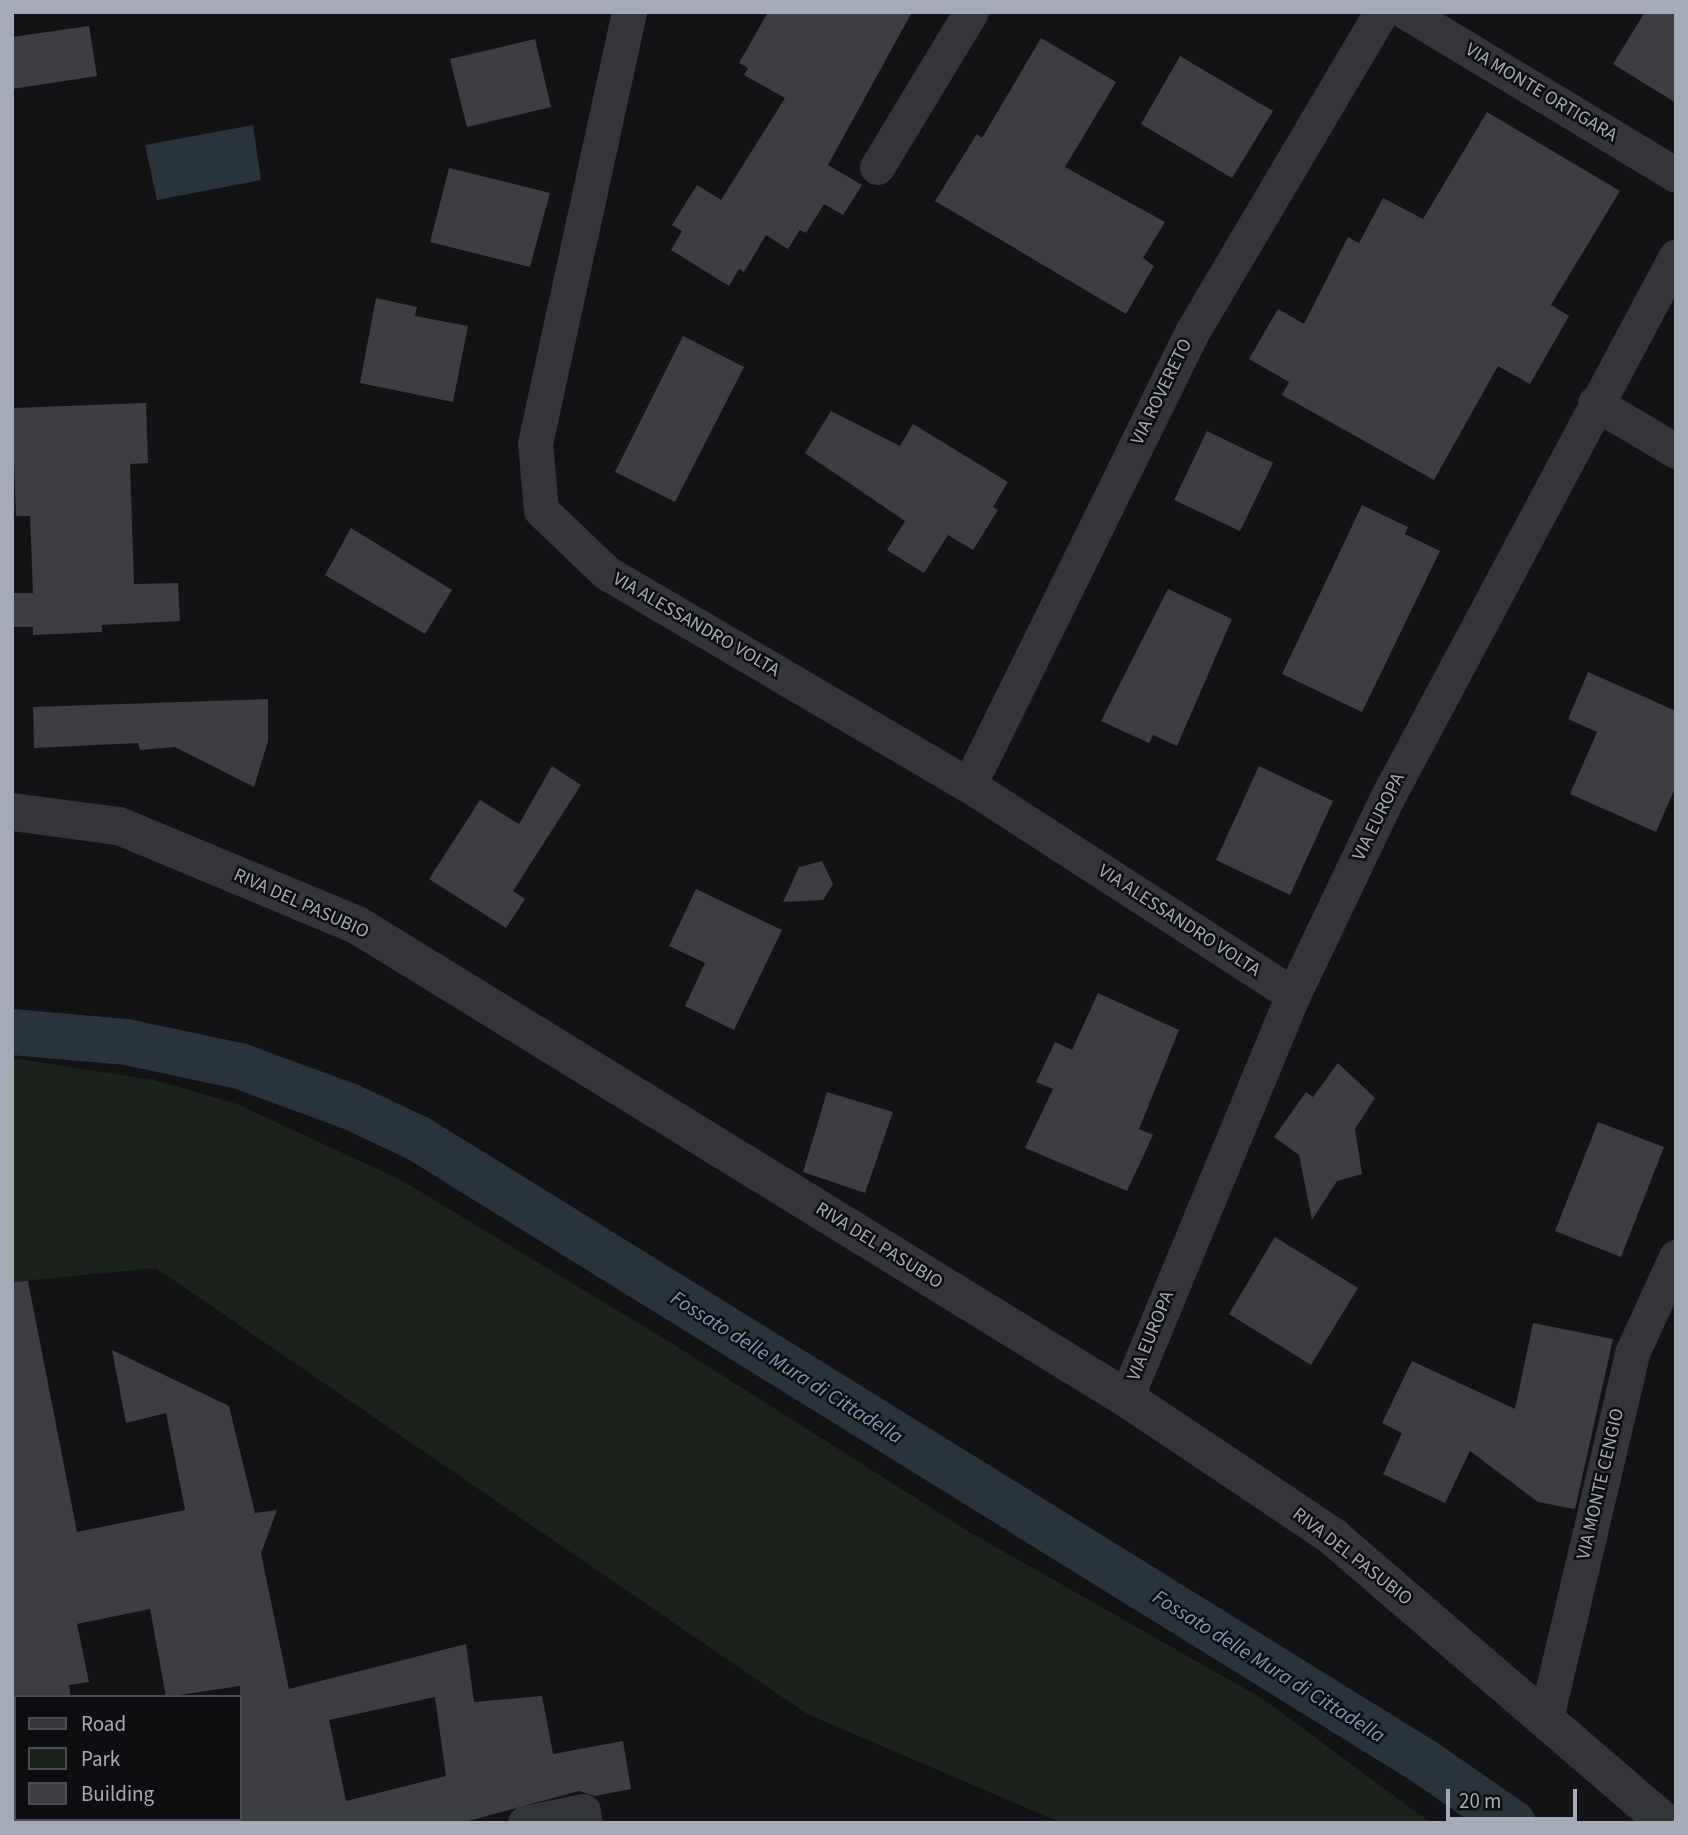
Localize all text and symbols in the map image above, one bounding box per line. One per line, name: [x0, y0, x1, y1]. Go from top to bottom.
street label: VIA MONTE ORTIGARA: [1461, 39, 1621, 147]
street label: VIA ROVERETO: [1127, 335, 1197, 449]
street label: VIA ALESSANDRO VOLTA: [608, 568, 784, 682]
street label: VIA EUROPA: [1348, 769, 1410, 865]
street label: VIA ALESSANDRO VOLTA: [1094, 860, 1264, 982]
street label: RIVA DEL PASUBIO: [230, 864, 372, 944]
street label: RIVA DEL PASUBIO: [811, 1198, 947, 1294]
water label: Fossato delle Mura di Cittadella: [666, 1285, 908, 1449]
street label: VIA EUROPA: [1123, 1288, 1179, 1384]
street label: VIA MONTE CENGIO: [1573, 1406, 1629, 1562]
street label: RIVA DEL PASUBIO: [1288, 1503, 1416, 1611]
water label: Fossato delle Mura di Cittadella: [1148, 1584, 1390, 1748]
legend: [14, 1695, 242, 1821]
text: Road: [81, 1709, 126, 1739]
text: Park: [81, 1744, 120, 1774]
scale bar: [1450, 1776, 1581, 1820]
text: Building: [81, 1779, 154, 1809]
text: 20 m: [1459, 1786, 1501, 1816]

